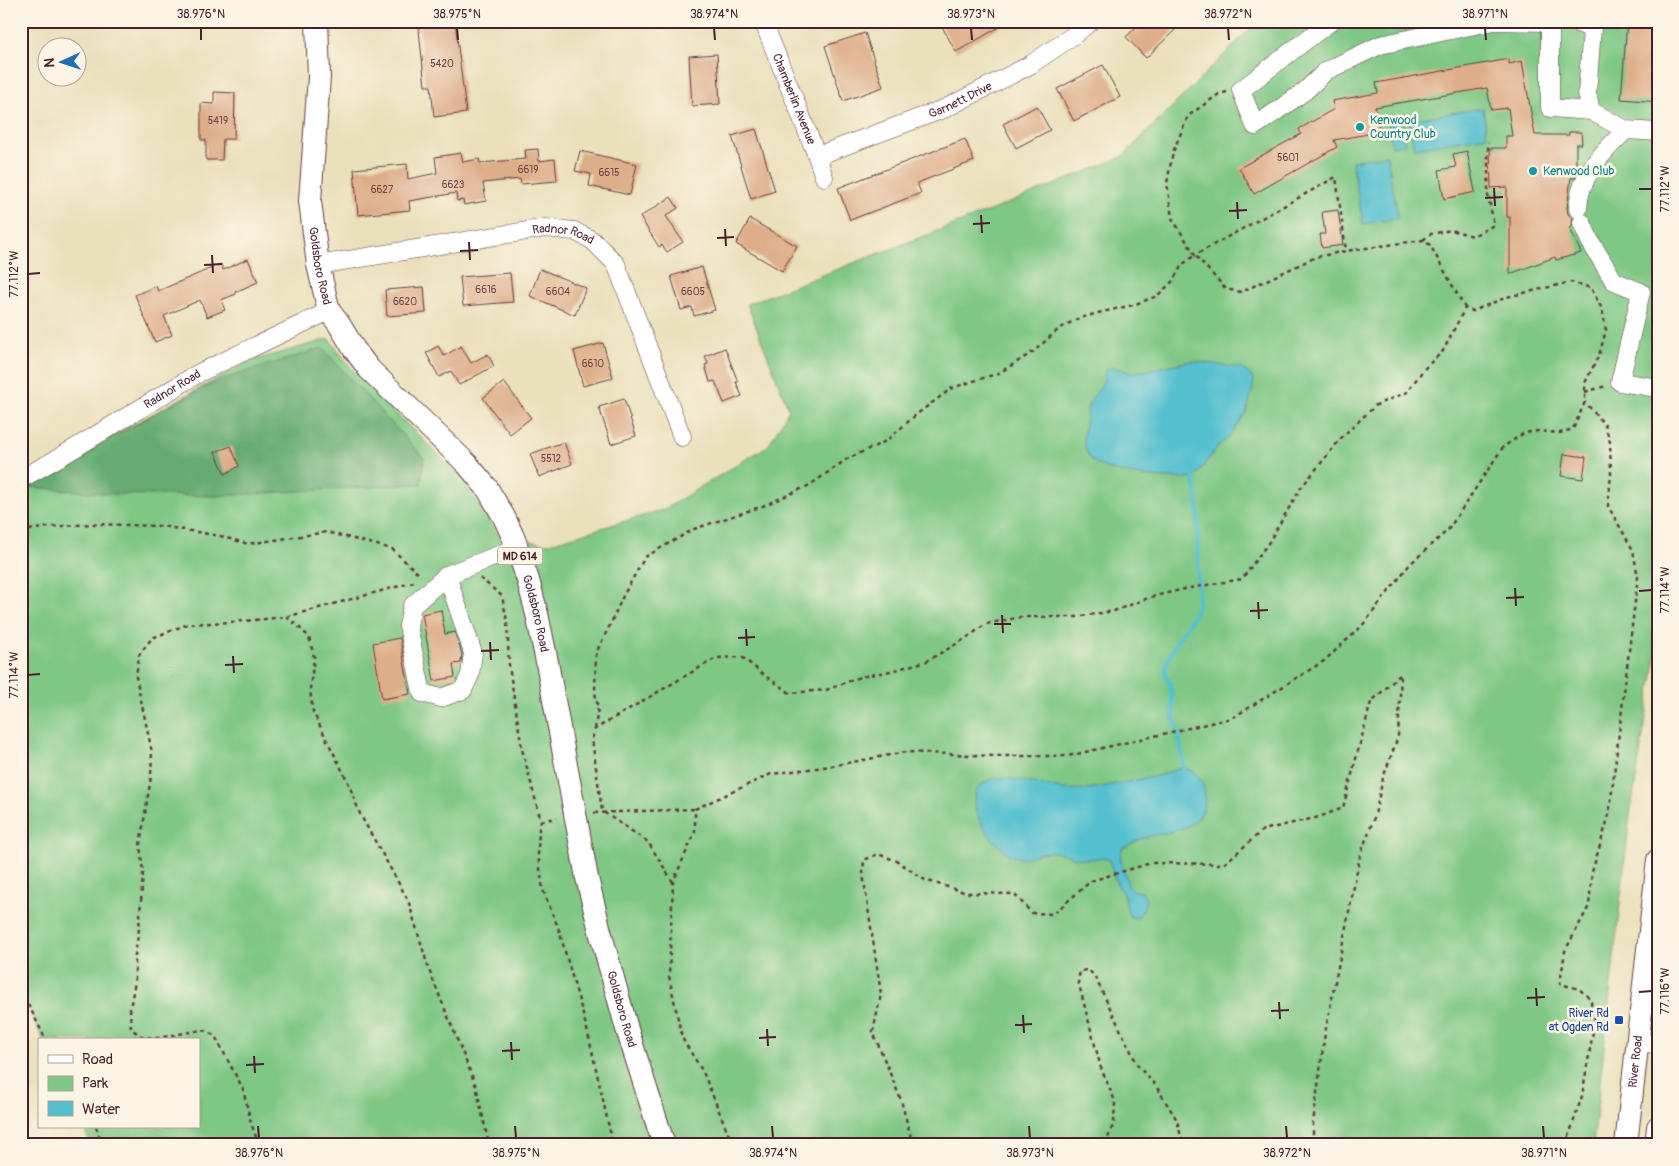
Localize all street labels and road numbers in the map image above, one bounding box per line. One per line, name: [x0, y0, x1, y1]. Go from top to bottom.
street label: Chamberlin Avenue: [769, 51, 819, 147]
street label: Garnett Drive: [927, 78, 995, 121]
street label: Radnor Road: [531, 221, 597, 247]
street label: Goldsboro Road: [306, 226, 335, 306]
street label: Radnor Road: [141, 366, 204, 412]
road number: MD 614: [498, 548, 542, 564]
street label: Goldsboro Road: [519, 573, 552, 654]
street label: Goldsboro Road: [604, 969, 640, 1049]
street label: River Road: [1625, 1034, 1646, 1088]

